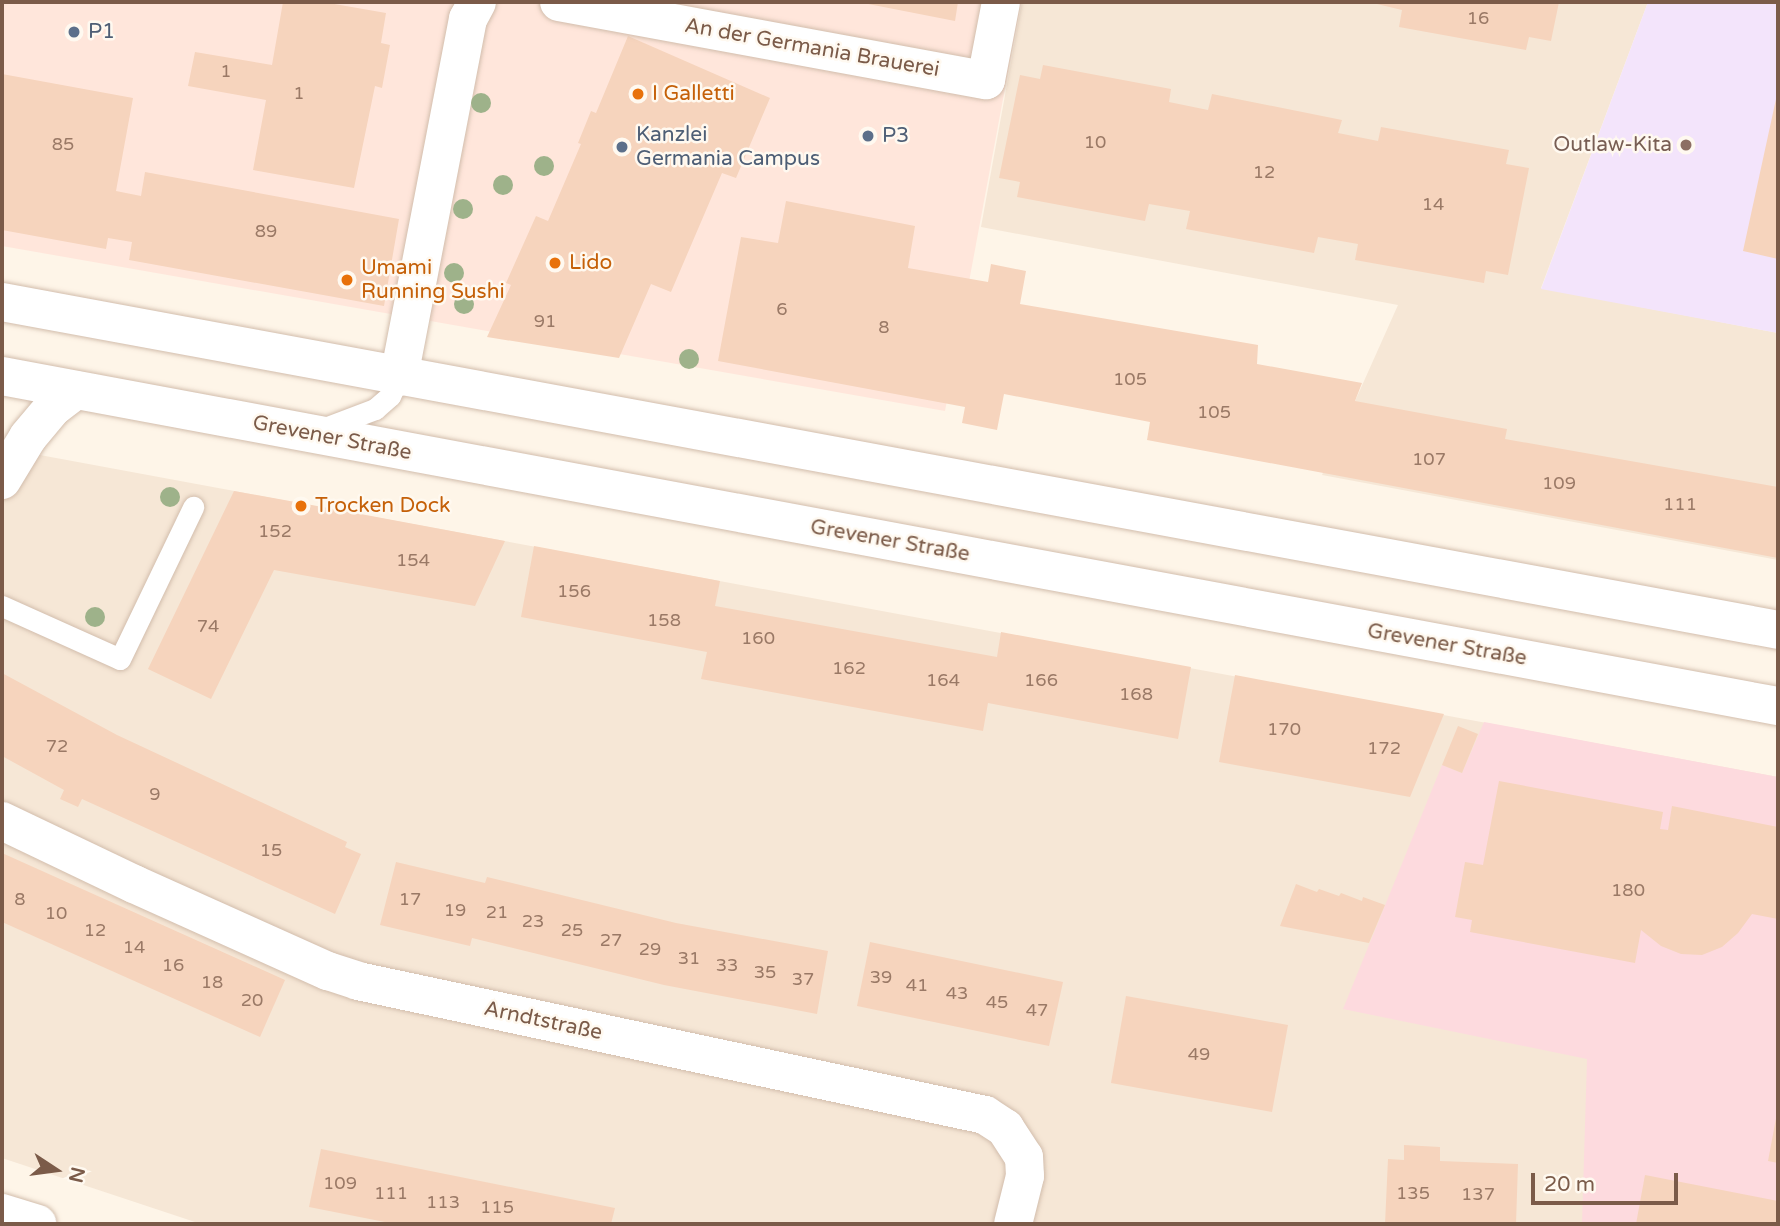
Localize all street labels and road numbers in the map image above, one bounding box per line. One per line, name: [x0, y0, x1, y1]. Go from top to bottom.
street label: An der Germania Brauerei: [683, 13, 941, 83]
street label: Grevener Straße: [250, 410, 414, 466]
street label: Grevener Straße: [808, 515, 972, 567]
street label: Grevener Straße: [1365, 619, 1529, 671]
street label: Arndtstraße: [482, 996, 604, 1046]

